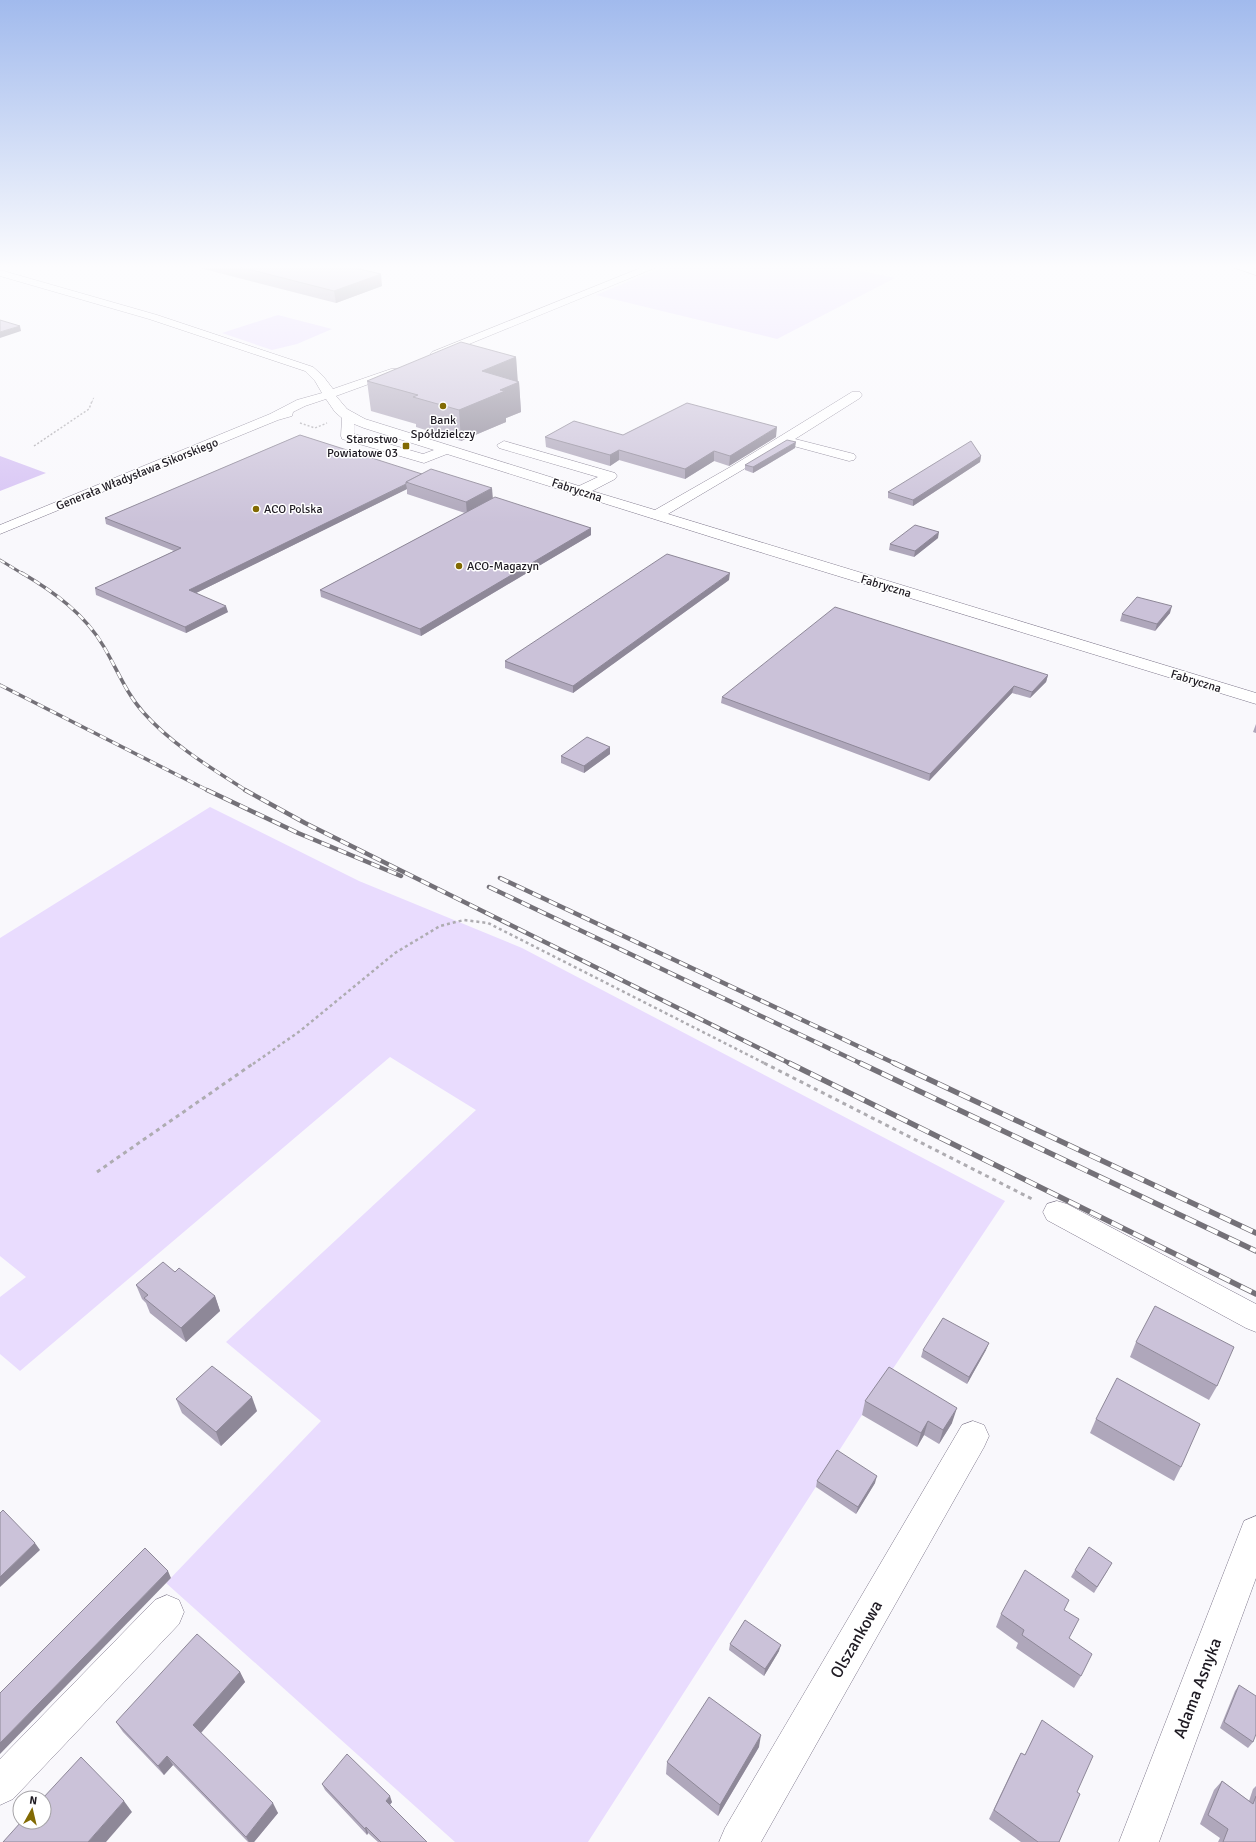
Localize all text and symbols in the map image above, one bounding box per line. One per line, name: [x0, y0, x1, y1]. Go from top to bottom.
marker: Bank Spółdzielczy: [438, 401, 448, 411]
place label: Bank Spółdzielczy: [411, 413, 476, 442]
place label: Starostwo Powiatowe 03: [327, 432, 398, 461]
street label: Generała Władysława Sikorskiego: [54, 435, 220, 514]
marker: Starostwo Powiatowe 03: [401, 441, 411, 451]
street label: Fabryczna: [550, 475, 604, 506]
place label: ACO Polska: [264, 502, 322, 517]
marker: ACO Polska: [251, 504, 261, 514]
place label: ACO-Magazyn: [467, 559, 539, 574]
marker: ACO-Magazyn: [454, 561, 464, 571]
street label: Fabryczna: [859, 572, 913, 601]
street label: Fabryczna: [1169, 667, 1223, 696]
street label: Olszankowa: [826, 1596, 887, 1682]
street label: Adama Asnyka: [1169, 1635, 1226, 1741]
north arrow: [12, 1790, 52, 1830]
text: N: [29, 1794, 38, 1808]

